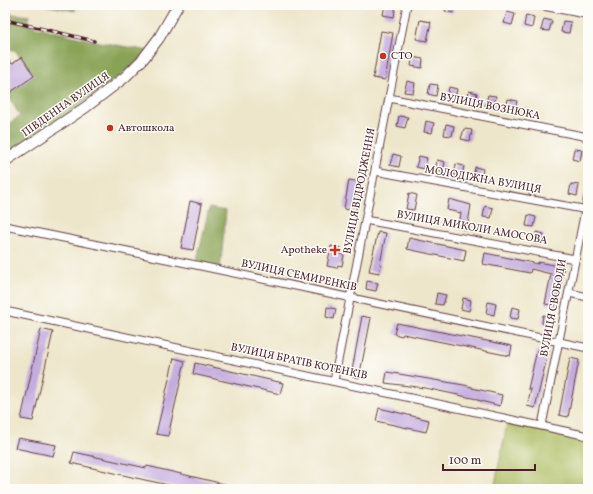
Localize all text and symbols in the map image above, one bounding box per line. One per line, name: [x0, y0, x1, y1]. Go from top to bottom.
place label: СТО: [391, 49, 413, 64]
marker: СТО: [378, 51, 388, 61]
street label: ПІВДЕННА ВУЛИЦЯ: [19, 69, 113, 141]
street label: ВУЛИЦЯ ВОЗНЮКА: [438, 90, 542, 124]
place label: Автошкола: [118, 121, 175, 136]
marker: Автошкола: [105, 123, 115, 133]
street label: ВУЛИЦЯ ВІДРОДЖЕННЯ: [340, 127, 380, 255]
street label: МОЛОДІЖНА ВУЛИЦЯ: [423, 162, 543, 198]
street label: ВУЛИЦЯ МИКОЛИ АМОСОВА: [395, 207, 549, 249]
place label: Apotheke: [281, 243, 327, 258]
marker: Apotheke: [330, 245, 340, 255]
street label: ВУЛИЦЯ СЕМИРЕНКІВ: [240, 256, 359, 296]
street label: ВУЛИЦЯ СВОБОДИ: [537, 258, 571, 358]
street label: ВУЛИЦЯ БРАТІВ КОТЕНКІВ: [229, 340, 369, 384]
scale bar: [443, 446, 535, 472]
text: 100 m: [449, 453, 482, 469]

